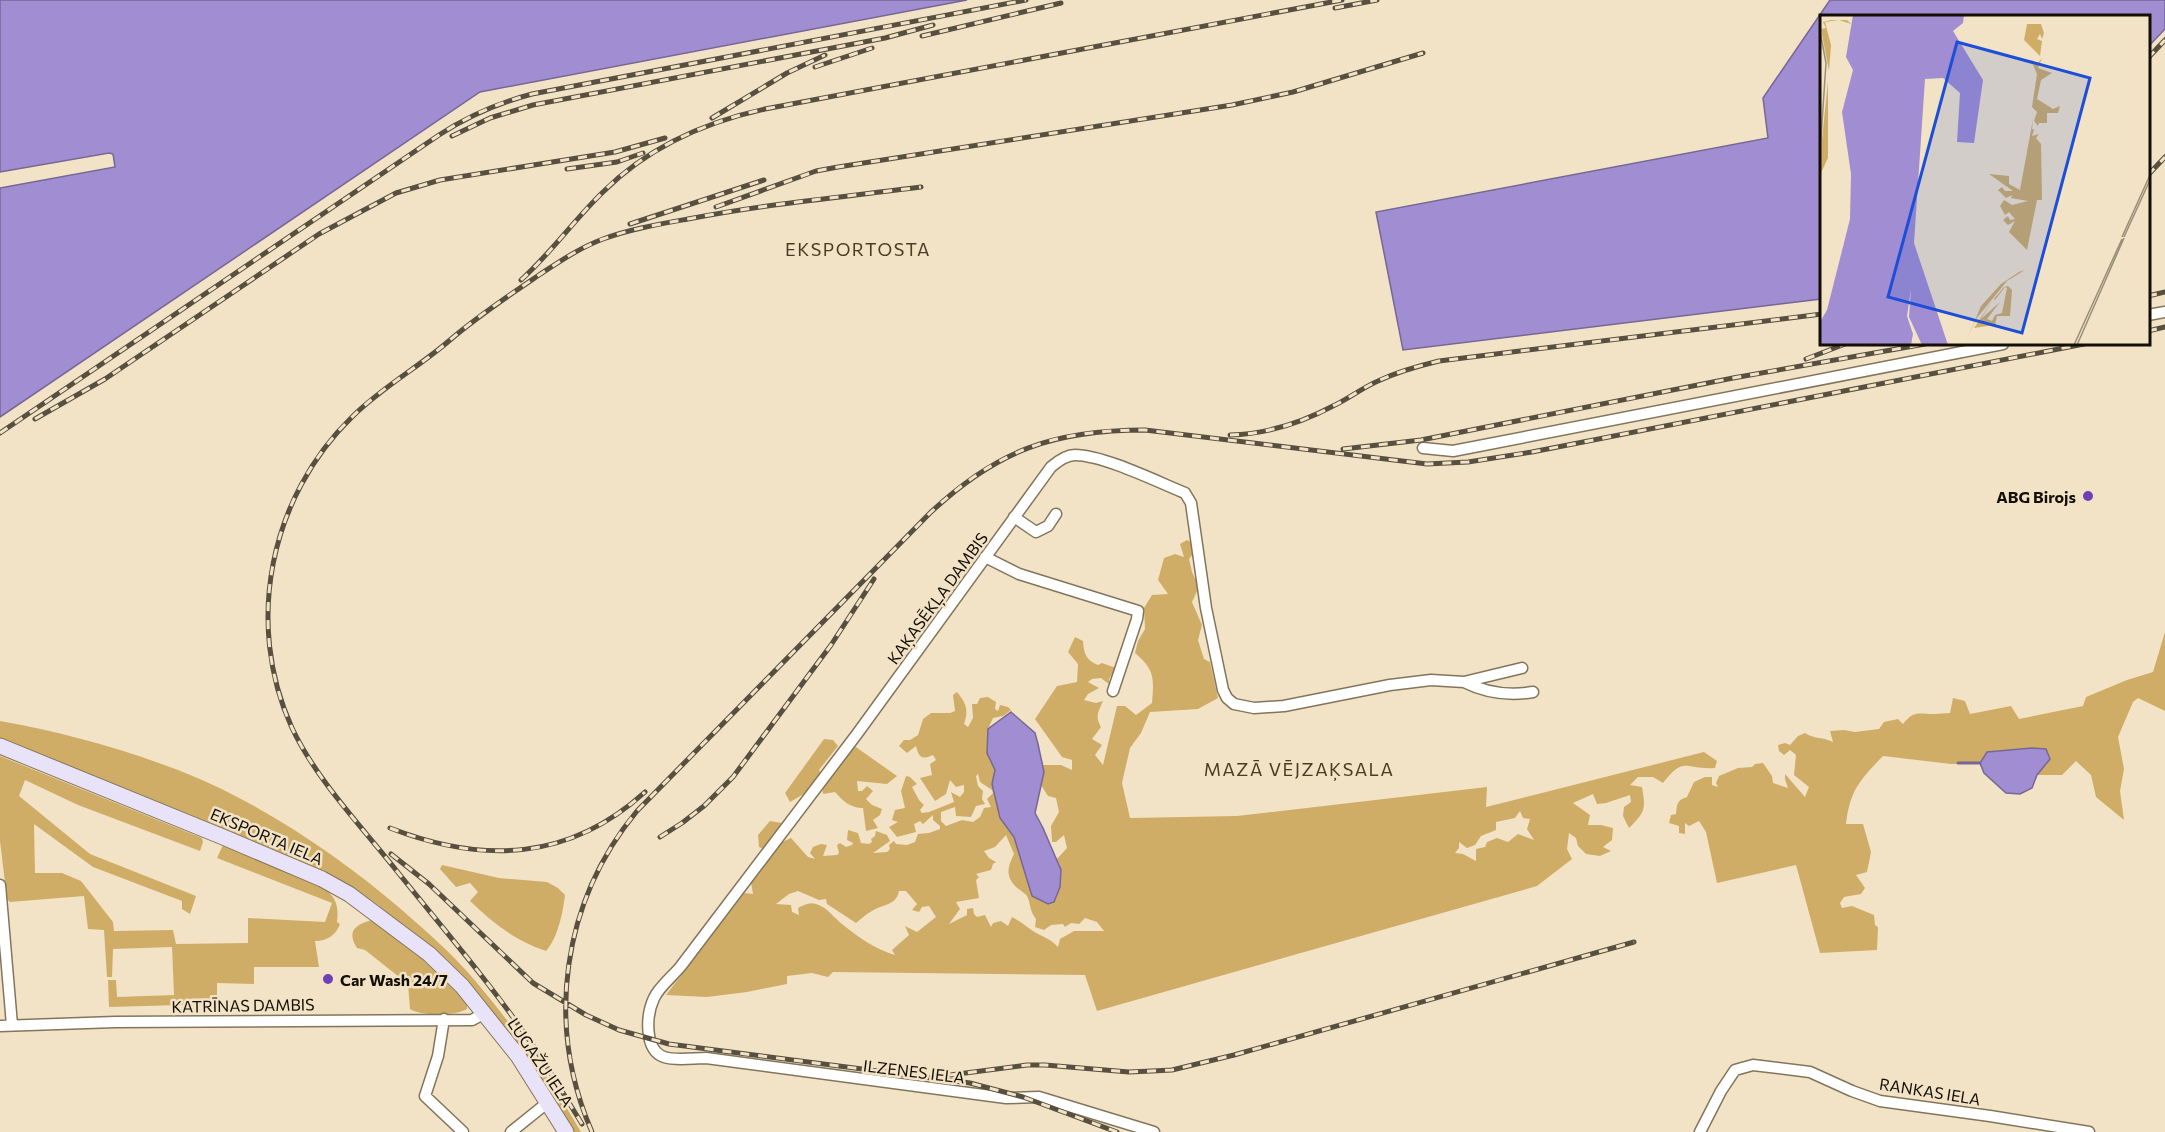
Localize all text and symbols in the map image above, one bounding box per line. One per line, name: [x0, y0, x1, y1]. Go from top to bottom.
inset map: [1820, 15, 2150, 345]
district label: EKSPORTOSTA: [785, 238, 931, 260]
place label: ABG Birojs: [1996, 487, 2076, 506]
marker: ABG Birojs: [2081, 489, 2095, 503]
street label: KAĶASĒKĻA DAMBIS: [883, 528, 993, 669]
district label: MAZĀ VĒJZAĶSALA: [1204, 758, 1394, 781]
street label: EKSPORTA IELA: [208, 804, 326, 868]
place label: Car Wash 24/7: [340, 970, 448, 989]
marker: Car Wash 24/7: [321, 972, 335, 986]
street label: KATRĪNAS DAMBIS: [171, 994, 315, 1016]
street label: LUGAŽU IELA: [504, 1014, 578, 1110]
street label: ILZENES IELA: [862, 1055, 966, 1087]
street label: RANKAS IELA: [1878, 1074, 1982, 1108]

